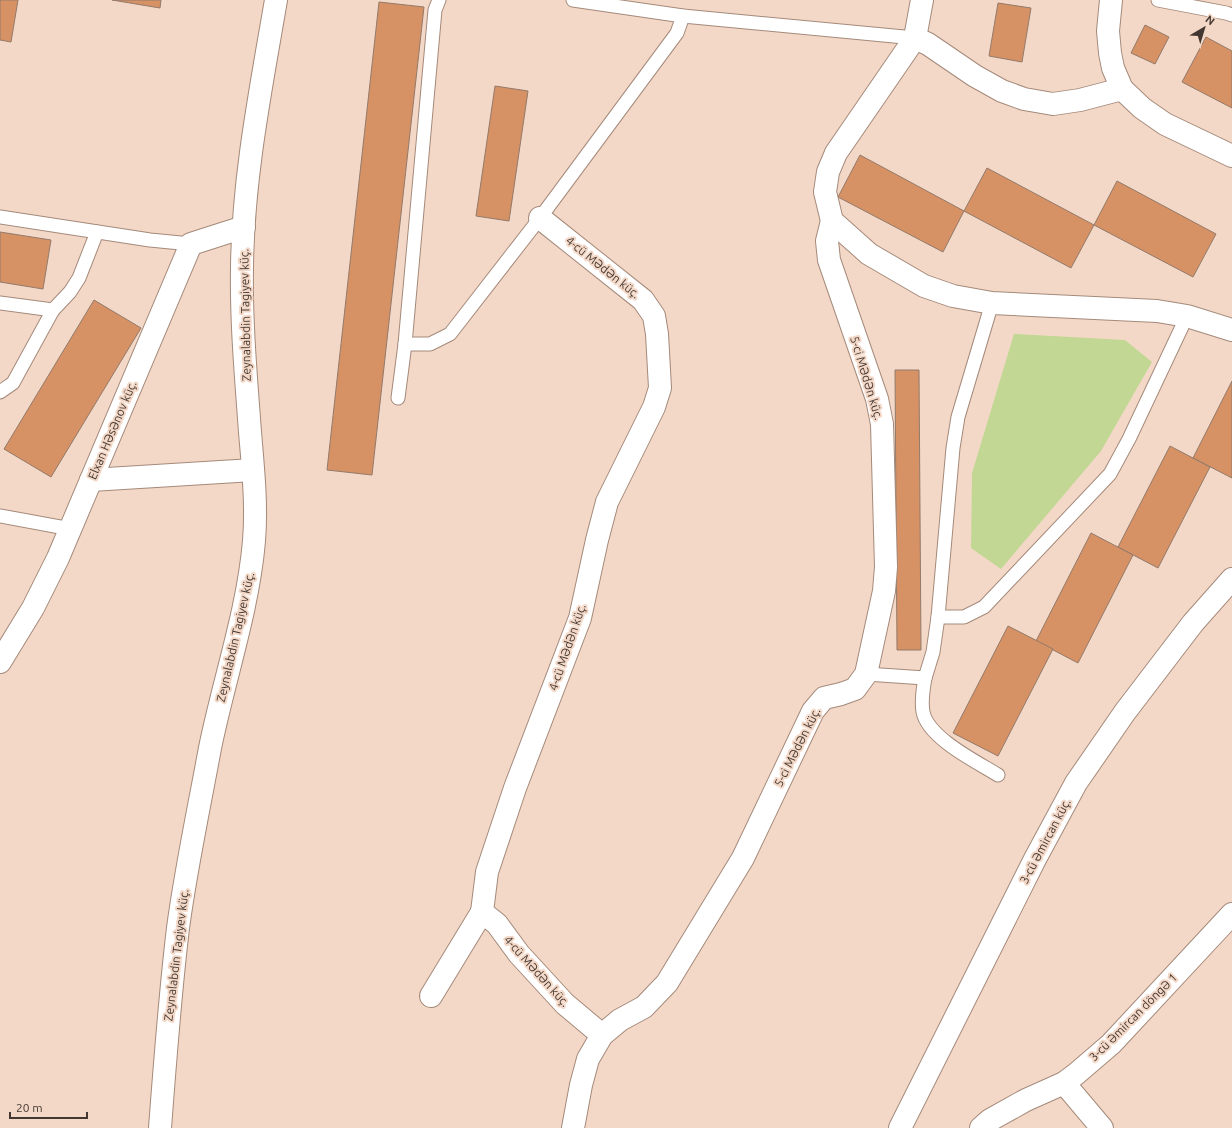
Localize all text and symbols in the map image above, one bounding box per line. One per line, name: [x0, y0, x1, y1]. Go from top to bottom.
north arrow: [1184, 8, 1224, 48]
text: N: [1203, 13, 1217, 27]
street label: 4-cü Mədən küç.: [564, 233, 642, 301]
street label: Zeynalabdin Tagiyev küç.: [237, 248, 253, 382]
street label: 5-ci Mədən küç.: [848, 335, 886, 421]
street label: Elxan Həsənov küç.: [85, 379, 139, 481]
street label: Zeynalabdin Tagiyev küç.: [214, 571, 256, 703]
street label: 4-cü Mədən küç.: [546, 602, 588, 692]
street label: 5-ci Mədən küç.: [771, 705, 823, 789]
street label: 3-cü Əmircan küç.: [1017, 796, 1073, 886]
street label: Zeynalabdin Tagiyev küç.: [161, 888, 191, 1022]
street label: 4-cü Mədən küç.: [502, 933, 572, 1009]
street label: 3-cü Əmircan döngə 1: [1086, 970, 1180, 1064]
scale bar: [10, 1094, 87, 1120]
text: 20 m: [16, 1101, 43, 1114]

